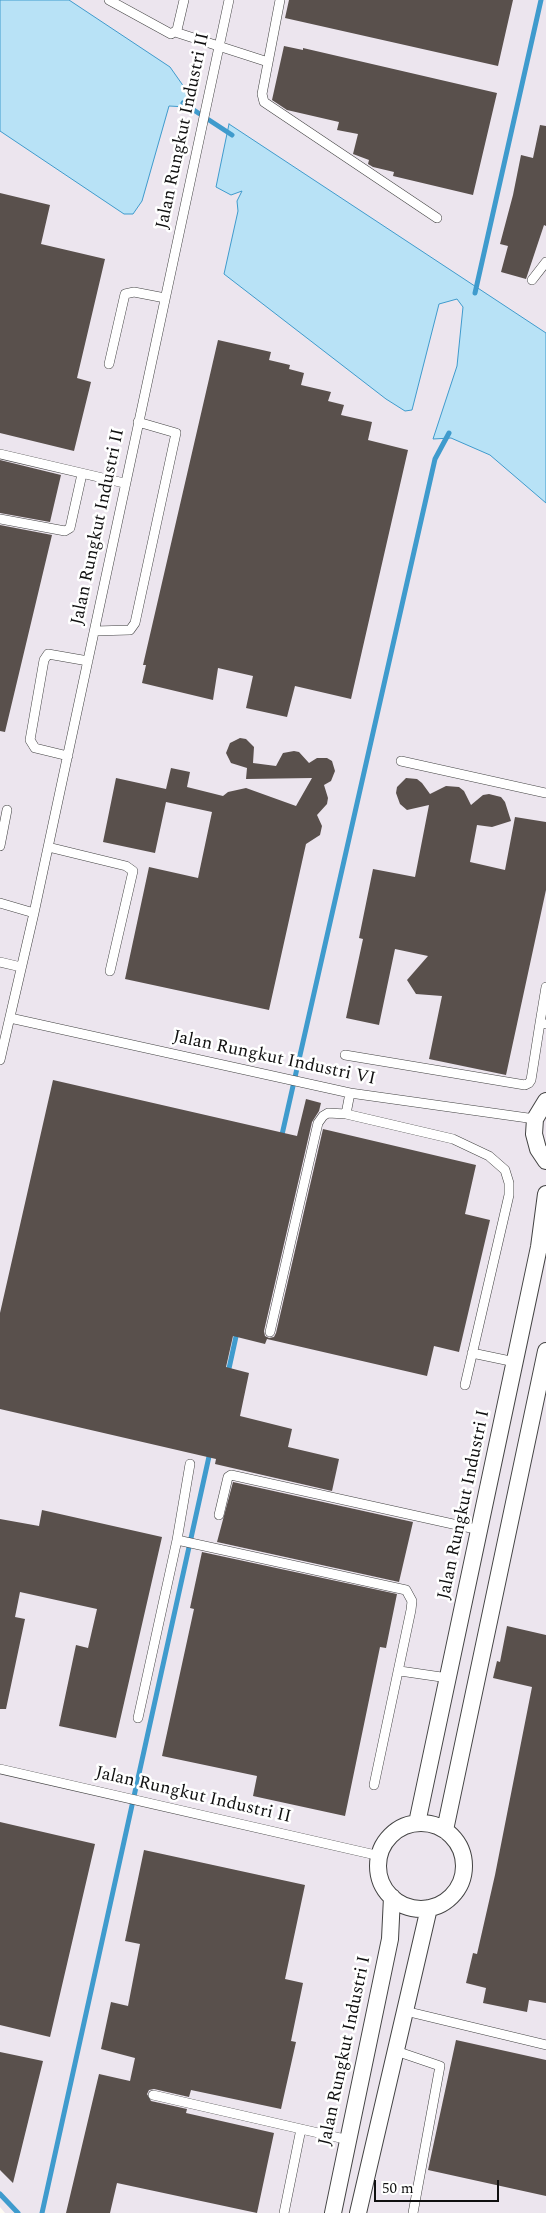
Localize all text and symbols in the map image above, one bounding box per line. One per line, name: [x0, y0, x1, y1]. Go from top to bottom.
street label: Jalan Rungkut Industri II: [153, 31, 215, 231]
street label: Jalan Rungkut Industri II: [68, 427, 130, 627]
street label: Jalan Rungkut Industri VI: [171, 1027, 377, 1091]
street label: Jalan Rungkut Industri I: [434, 1408, 496, 1602]
street label: Jalan Rungkut Industri II: [93, 1763, 293, 1829]
street label: Jalan Rungkut Industri I: [315, 1954, 377, 2148]
scale bar: [376, 2170, 501, 2202]
text: 50 m: [382, 2177, 414, 2200]

